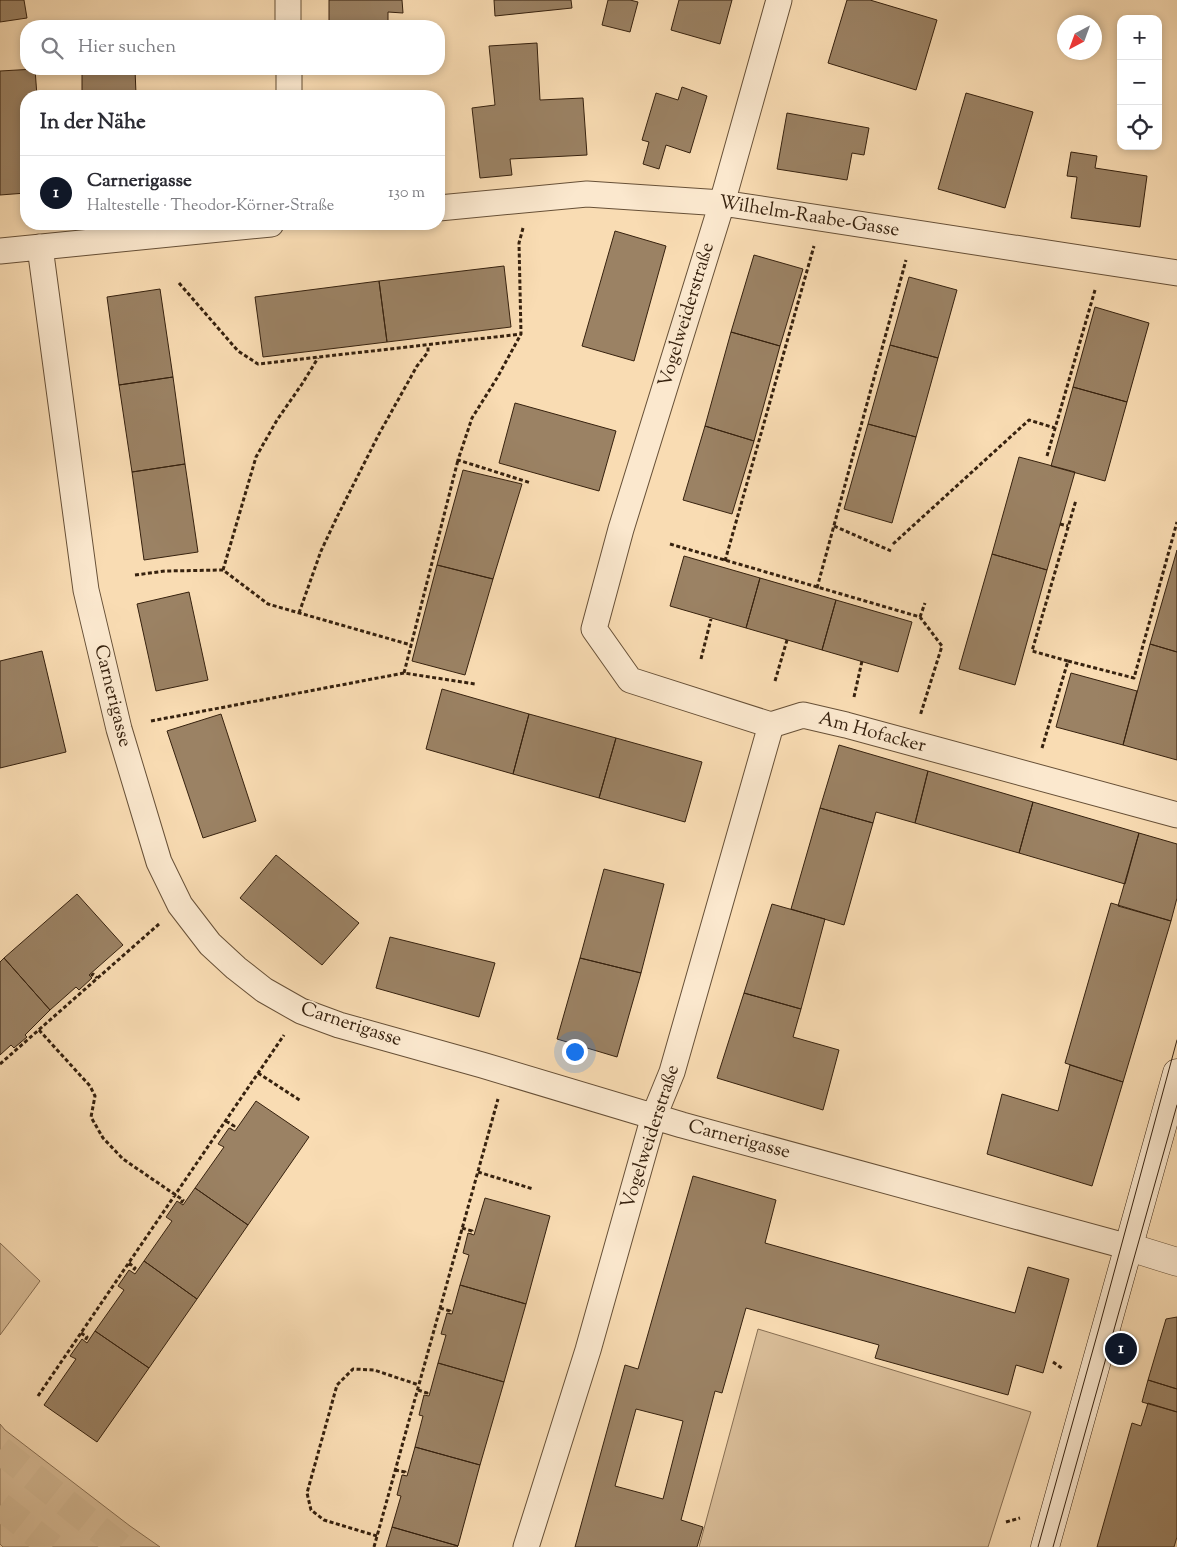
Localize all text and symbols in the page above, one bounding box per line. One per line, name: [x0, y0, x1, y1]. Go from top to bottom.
north arrow: [1057, 15, 1102, 60]
map controls: [1117, 15, 1162, 150]
button: +: [1117, 15, 1162, 60]
search box: [20, 20, 445, 75]
icon: search: [38, 34, 66, 62]
text: Hier suchen: [78, 34, 176, 61]
button: −: [1117, 60, 1162, 105]
button: locate: [1117, 105, 1162, 150]
text: In der Nähe: [40, 108, 146, 138]
text: Carnerigasse: [87, 168, 192, 195]
text: 1: [53, 182, 59, 205]
text: 130 m: [388, 182, 425, 205]
street label: Wilhelm-Raabe-Gasse: [717, 189, 901, 245]
text: Haltestelle · Theodor-Körner-Straße: [87, 195, 334, 218]
street label: Vogelweiderstraße: [652, 239, 722, 391]
street label: Carnerigasse: [86, 642, 138, 750]
street label: Am Hofacker: [815, 706, 929, 760]
street label: Carnerigasse: [297, 996, 405, 1054]
your location: [562, 1039, 588, 1065]
street label: Vogelweiderstraße: [615, 1061, 687, 1212]
street label: Carnerigasse: [685, 1113, 793, 1167]
pin: 1: [1105, 1330, 1137, 1368]

